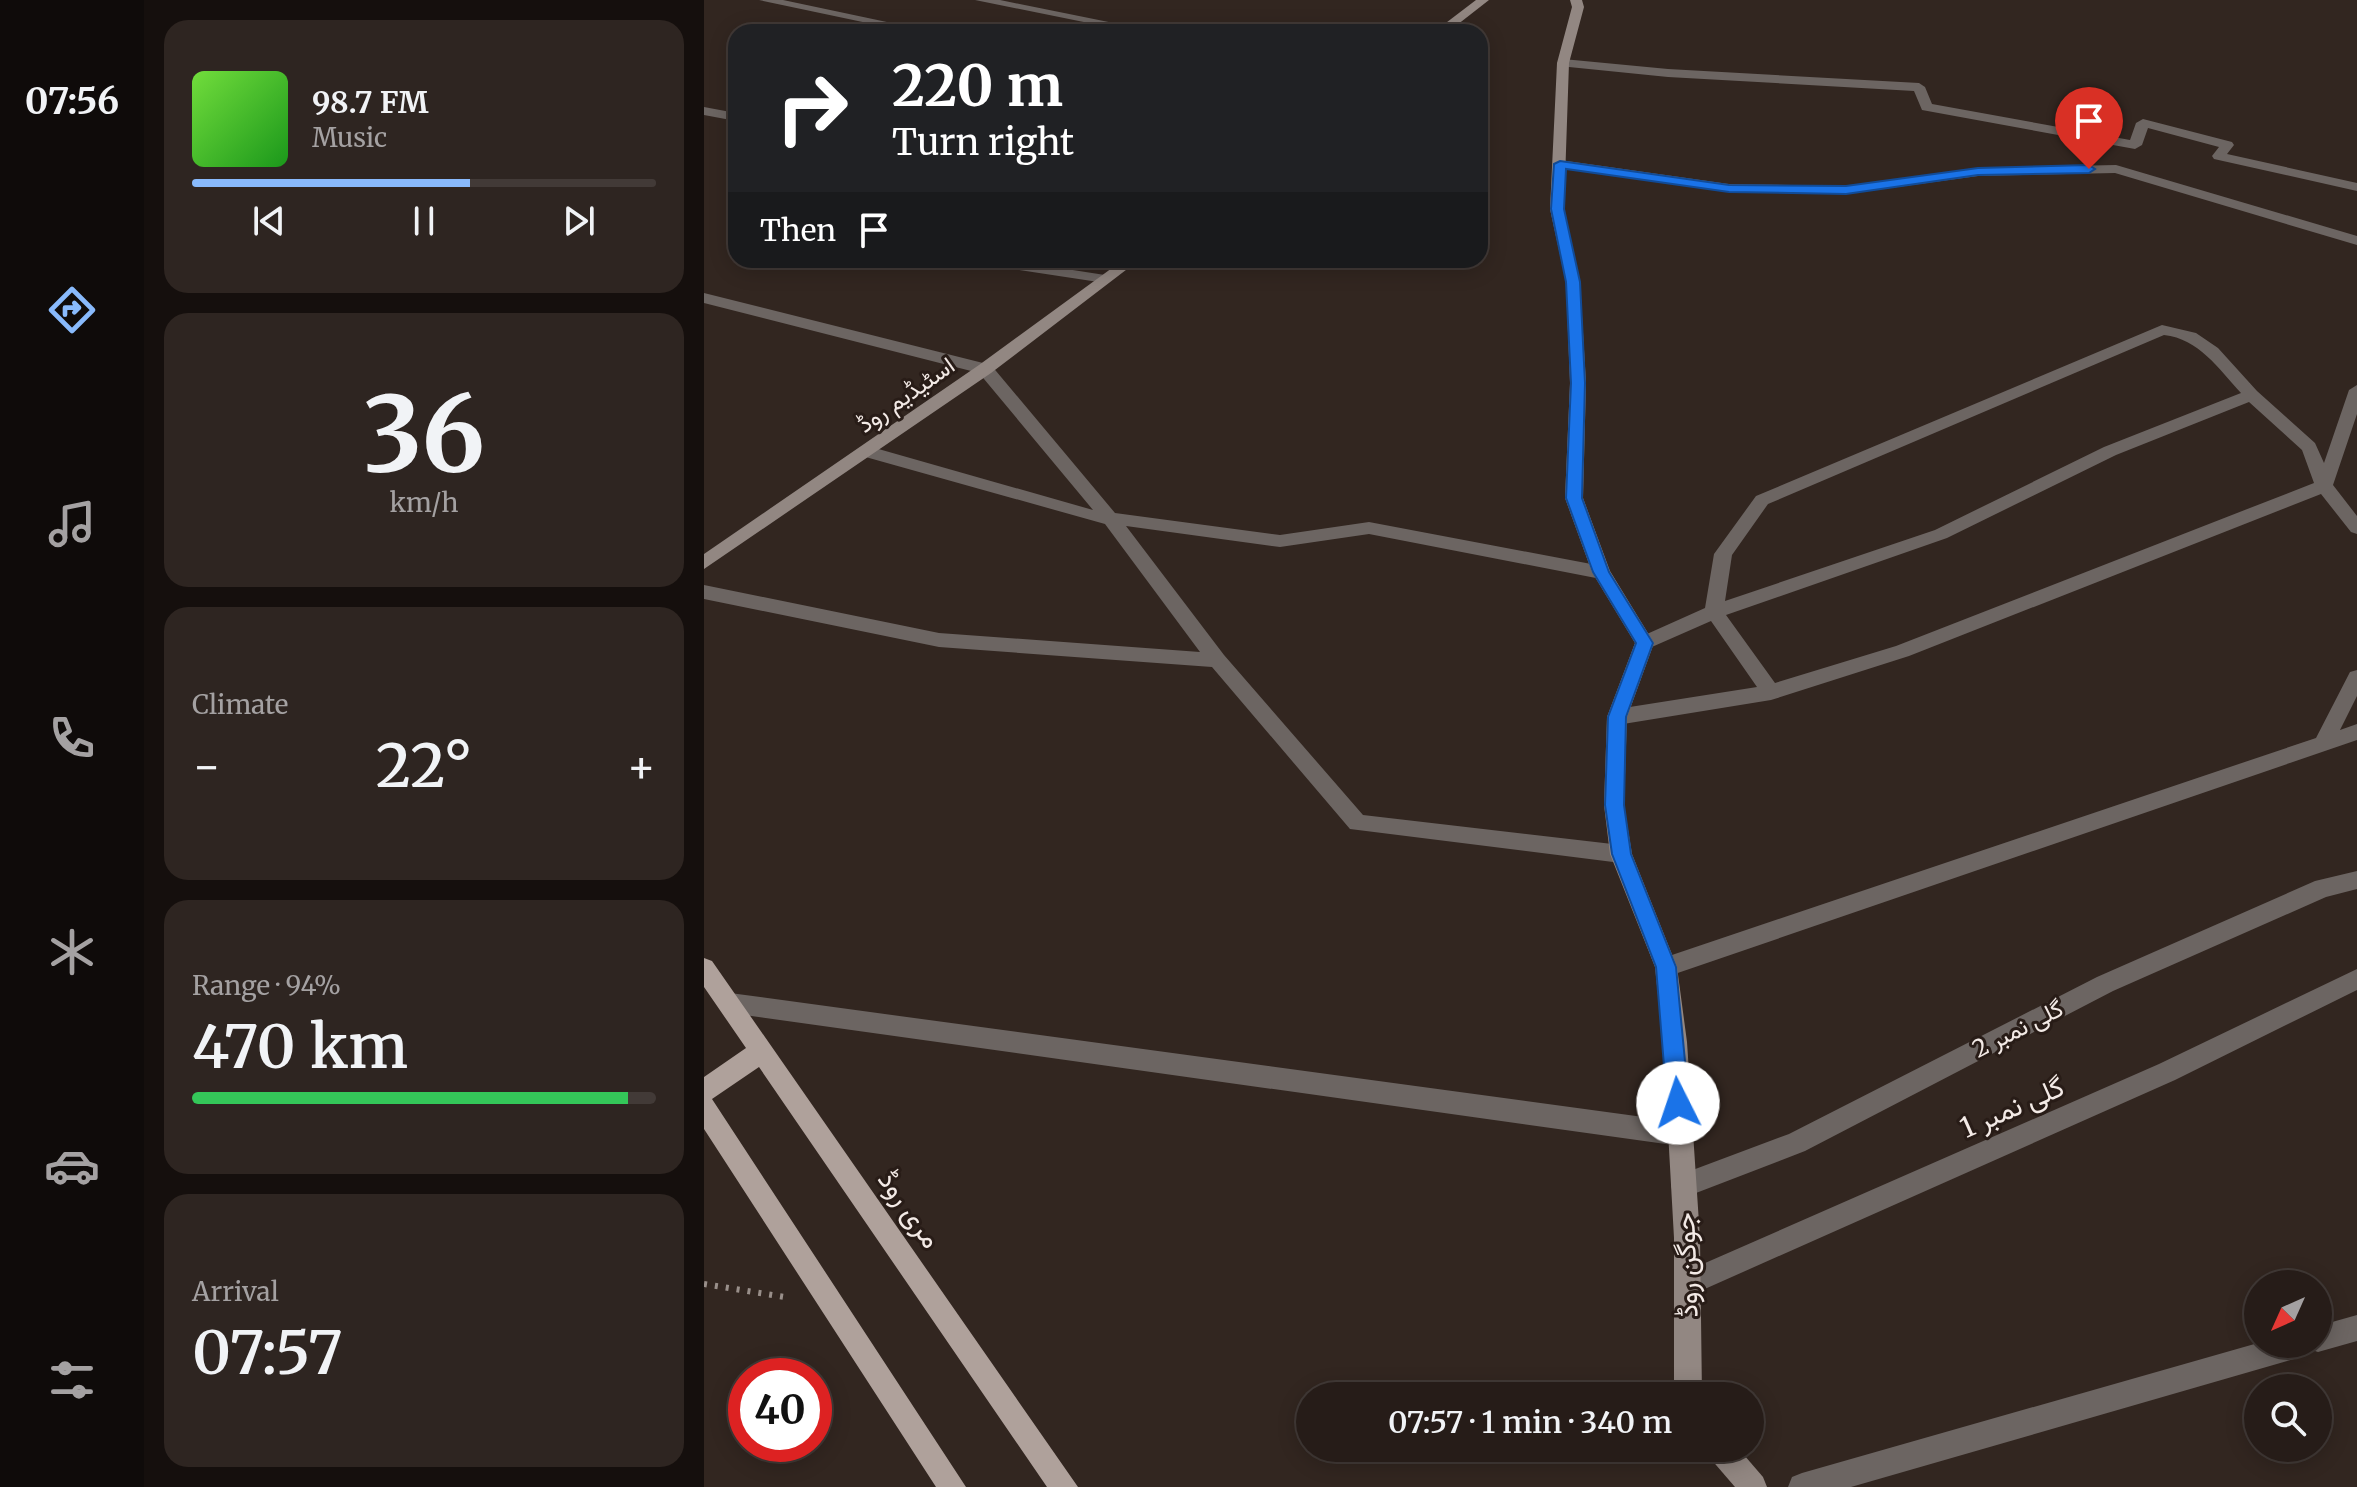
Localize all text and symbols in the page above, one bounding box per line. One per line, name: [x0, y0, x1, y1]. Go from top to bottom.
text: 220 m: [892, 51, 1063, 121]
icon: right: [760, 56, 864, 160]
text: 07:56: [25, 79, 119, 124]
text: 98.7 FM: [312, 83, 428, 121]
pin: [2055, 87, 2123, 169]
icon: arrive: [2067, 99, 2111, 143]
text: Turn right: [892, 120, 1074, 165]
text: Music: [312, 121, 387, 154]
icon: previous: [247, 199, 291, 243]
icon: pause: [402, 199, 446, 243]
icon: next: [557, 199, 601, 243]
icon: arrive: [852, 208, 896, 252]
text: Then: [760, 211, 836, 249]
icon: directions: [44, 282, 100, 338]
street label: اسٹیڈیم روڈ: [851, 350, 961, 440]
text: 36: [363, 369, 485, 499]
text: km/h: [390, 486, 458, 519]
icon: music: [44, 496, 100, 552]
text: Climate: [192, 688, 288, 721]
icon: phone: [44, 710, 100, 766]
text: 22°: [376, 728, 472, 803]
text: −: [192, 739, 221, 794]
text: +: [627, 739, 656, 794]
icon: climate: [44, 924, 100, 980]
text: Range · 94%: [192, 969, 341, 1002]
street label: گلی نمبر 2: [1967, 993, 2068, 1065]
text: 470 km: [192, 1009, 408, 1084]
position arrow: [1636, 1061, 1720, 1145]
street label: گلی نمبر 1: [1954, 1068, 2070, 1146]
icon: car: [44, 1138, 100, 1194]
street label: مری روڈ: [870, 1163, 950, 1255]
street label: جوگن روڈ: [1666, 1212, 1706, 1318]
north arrow: [2244, 1270, 2332, 1358]
map controls: [2244, 1270, 2332, 1462]
text: Arrival: [192, 1275, 279, 1308]
text: 07:57: [192, 1315, 343, 1390]
icon: filters: [44, 1352, 100, 1408]
speed limit sign: 40: [728, 1358, 832, 1462]
button: search: [2244, 1374, 2332, 1462]
text: 07:57 · 1 min · 340 m: [1388, 1403, 1672, 1441]

